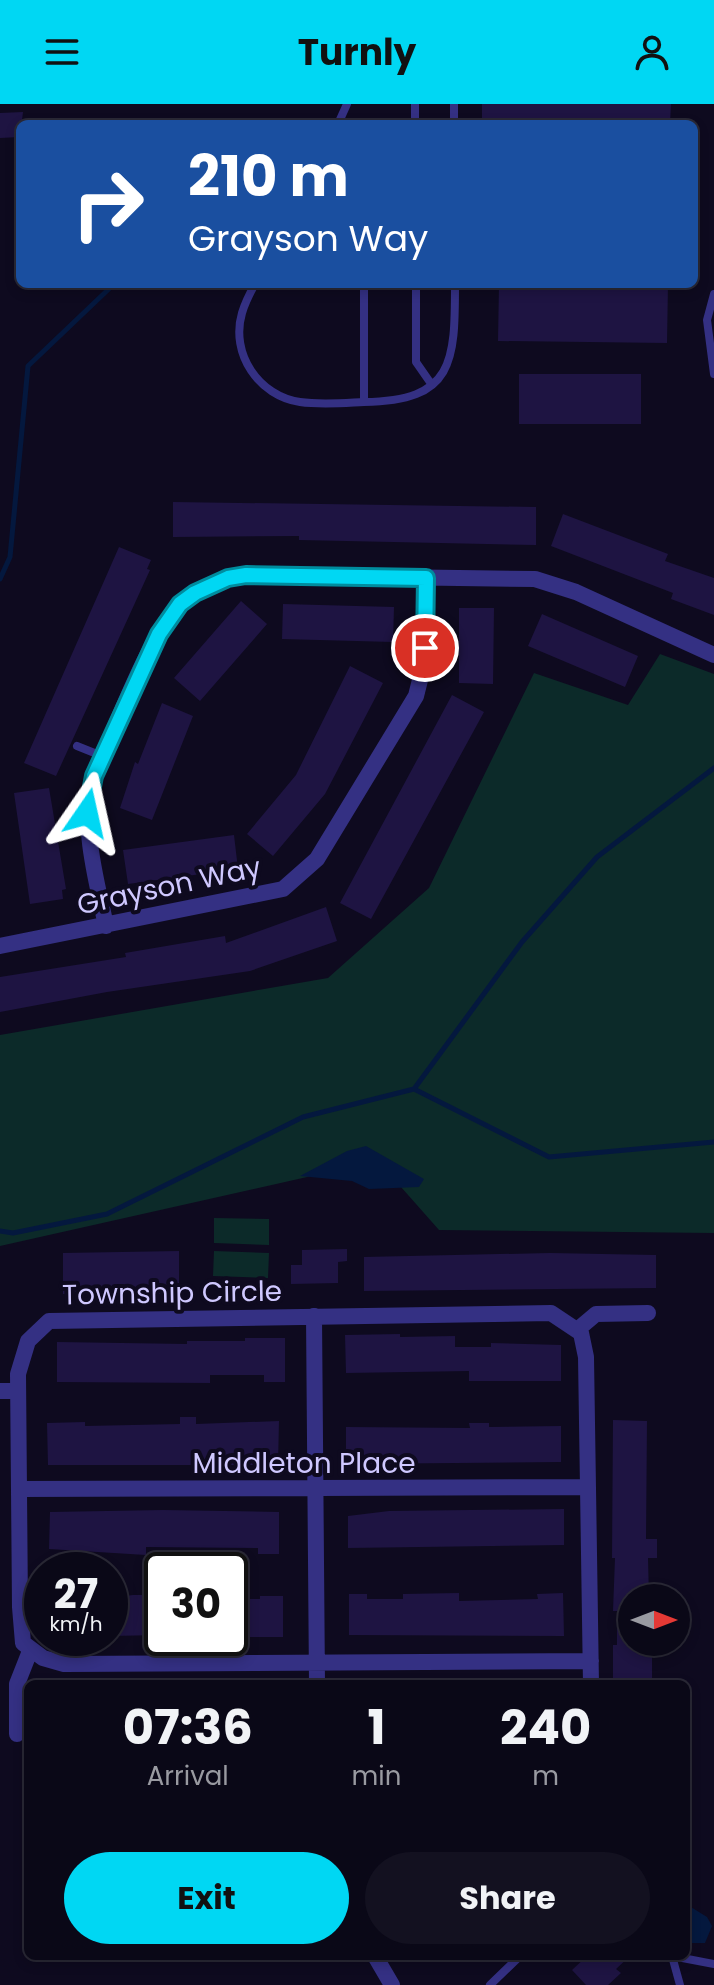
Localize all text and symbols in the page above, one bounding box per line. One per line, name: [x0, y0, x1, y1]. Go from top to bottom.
text: Turnly: [298, 27, 416, 78]
icon: menu: [40, 30, 84, 74]
icon: person: [630, 30, 674, 74]
text: 210 m: [188, 137, 349, 216]
icon: right: [56, 152, 160, 256]
text: Grayson Way: [188, 213, 428, 264]
pin: [391, 614, 459, 682]
icon: arrive: [403, 626, 447, 670]
position arrow: [45, 771, 129, 855]
street label: Grayson Way: [74, 847, 265, 925]
street label: Township Circle: [62, 1272, 282, 1314]
street label: Middleton Place: [193, 1444, 416, 1483]
speed limit sign: 30: [144, 1552, 248, 1656]
text: 27: [54, 1566, 98, 1622]
north arrow: [618, 1584, 690, 1656]
map controls: [618, 1584, 690, 1656]
text: km/h: [49, 1610, 103, 1638]
text: 07:36: [123, 1694, 253, 1761]
text: 1: [367, 1694, 386, 1761]
text: 240: [500, 1694, 591, 1761]
text: Arrival: [147, 1758, 229, 1794]
text: min: [352, 1758, 401, 1794]
text: m: [532, 1758, 559, 1794]
button: Exit: [64, 1852, 349, 1944]
button: Share: [365, 1852, 650, 1944]

